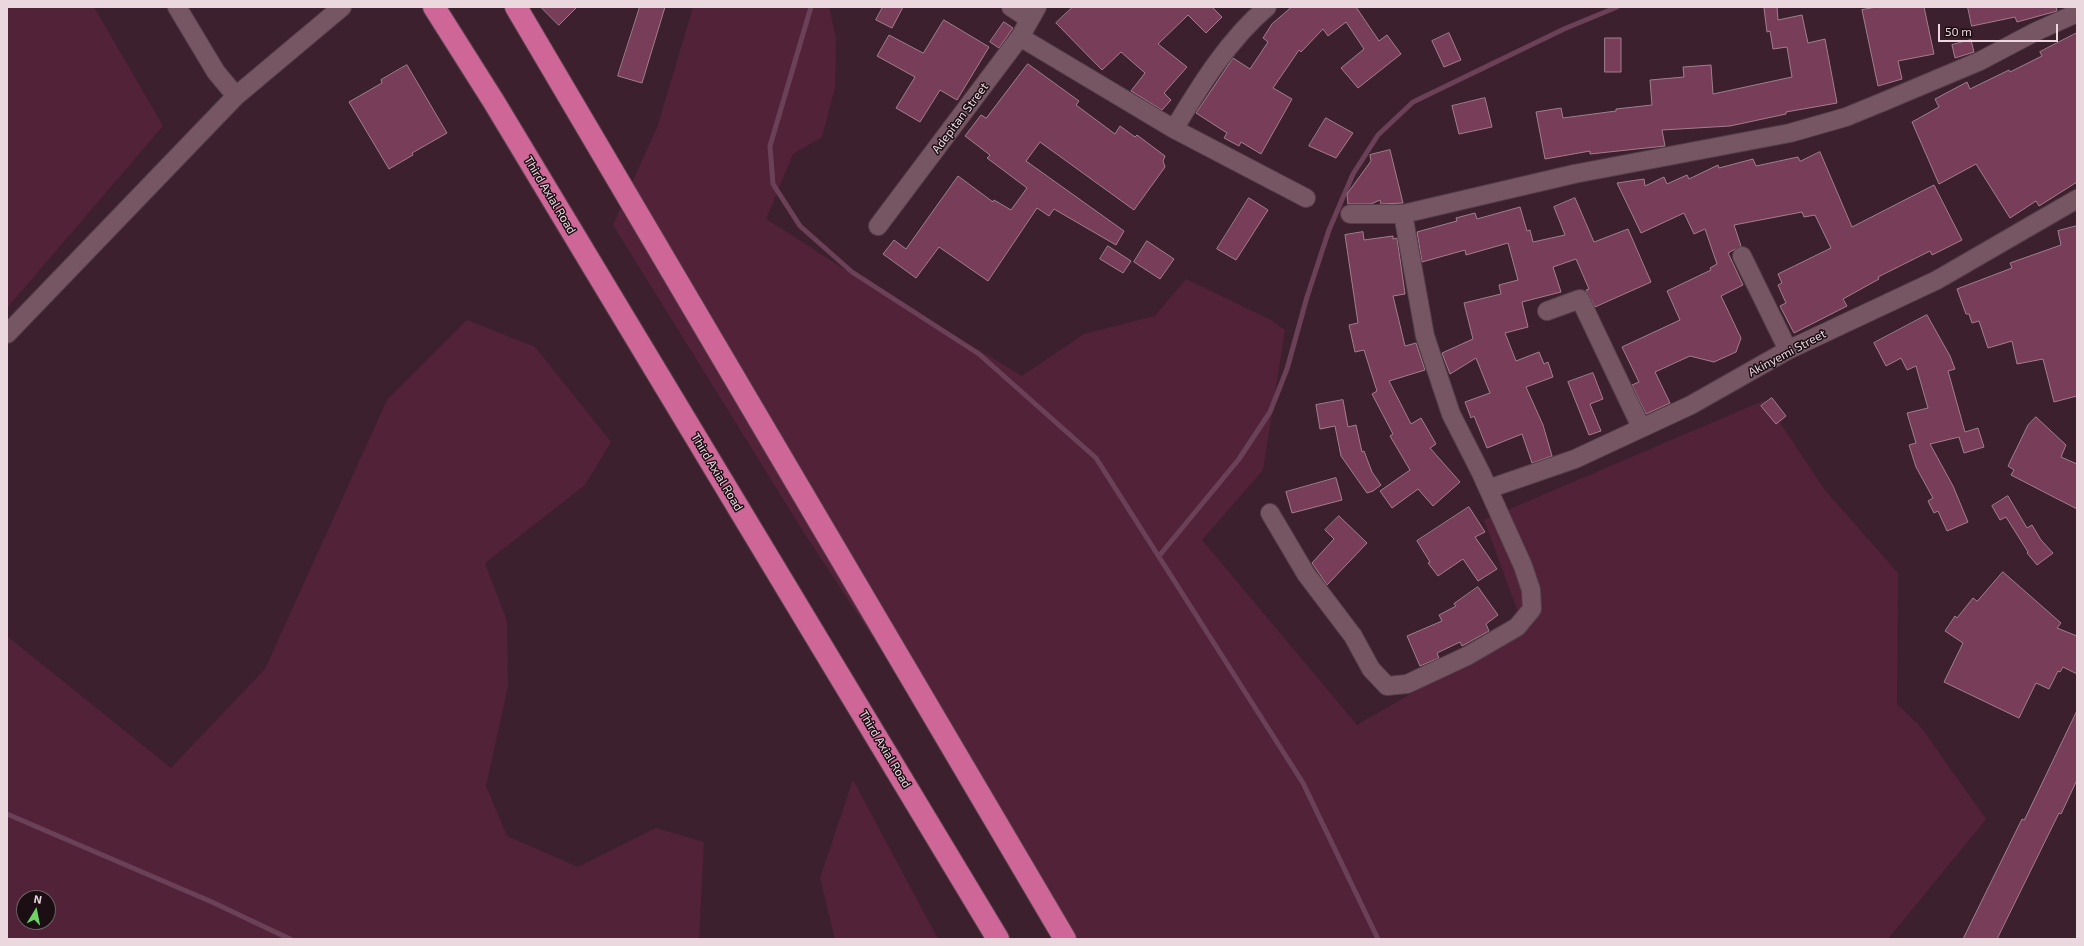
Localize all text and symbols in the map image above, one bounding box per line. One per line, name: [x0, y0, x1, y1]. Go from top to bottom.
scale bar: [1940, 16, 2060, 42]
text: 50 m: [1945, 24, 1972, 38]
street label: Adepitan Street: [929, 80, 991, 156]
street label: Third Axial Road: [521, 153, 579, 237]
street label: Akinyemi Street: [1746, 327, 1828, 379]
street label: Third Axial Road: [688, 430, 746, 514]
street label: Third Axial Road: [856, 707, 914, 791]
north arrow: [16, 890, 56, 930]
text: N: [33, 892, 43, 906]

